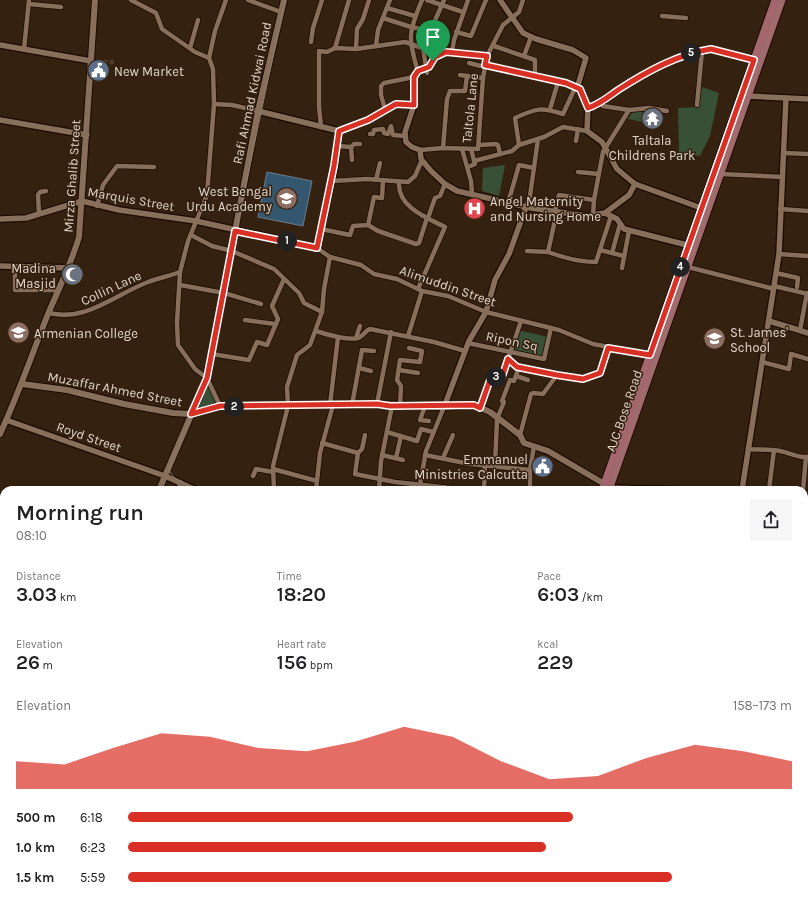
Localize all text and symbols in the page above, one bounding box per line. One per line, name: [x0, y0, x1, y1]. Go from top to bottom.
pin: [416, 20, 450, 61]
street label: Rafi Ahmad Kidwai Road: [230, 21, 274, 165]
icon: arrive: [422, 26, 444, 48]
pin: 5: [681, 43, 701, 63]
text: 5: [688, 46, 694, 59]
public building icon: New Market: [85, 58, 111, 84]
place label: New Market: [114, 64, 184, 79]
street label: Taltola Lane: [459, 72, 481, 143]
temple icon: Taltala Childrens Park: [639, 105, 665, 131]
street label: Mirza Ghalib Street: [61, 119, 83, 233]
place label: Taltala Childrens Park: [609, 133, 695, 163]
street label: Marquis Street: [86, 184, 176, 215]
place label: West Bengal Urdu Academy: [186, 184, 272, 214]
school or university icon: West Bengal Urdu Academy: [274, 185, 300, 211]
place label: Angel Maternity and Nursing Home: [490, 194, 601, 224]
hospital icon: Angel Maternity and Nursing Home: [461, 195, 487, 221]
pin: 1: [277, 231, 297, 251]
text: 1: [285, 234, 289, 247]
pin: 4: [670, 257, 690, 277]
text: 4: [677, 260, 683, 273]
place label: Madina Masjid: [11, 261, 56, 291]
mosque icon: Madina Masjid: [59, 262, 85, 288]
street label: Alimuddin Street: [398, 262, 498, 310]
street label: Collin Lane: [78, 267, 144, 309]
school or university icon: Armenian College: [6, 320, 32, 346]
place label: St. James' School: [730, 325, 788, 355]
place label: Armenian College: [34, 326, 138, 341]
school or university icon: St. James' School: [701, 326, 727, 352]
street label: Ripon Sq: [484, 328, 540, 355]
pin: 3: [486, 367, 506, 387]
street label: AJC Bose Road: [603, 368, 645, 454]
street label: Muzaffar Ahmed Street: [46, 369, 184, 409]
text: 3: [493, 370, 499, 383]
pin: 2: [224, 397, 244, 417]
text: 2: [231, 400, 237, 413]
street label: Royd Street: [55, 419, 124, 455]
place label: Emmanuel Ministries Calcutta: [414, 452, 528, 482]
public building icon: Emmanuel Ministries Calcutta: [530, 453, 556, 479]
button: share: [750, 499, 792, 541]
text: Morning run: [16, 500, 144, 526]
text: 08:10: [16, 528, 47, 543]
text: Distance: [16, 570, 60, 583]
text: Time: [277, 570, 301, 583]
text: Pace: [537, 570, 561, 583]
text: 3.03: [16, 583, 57, 606]
text: 18:20: [277, 583, 326, 606]
text: 6:03: [537, 583, 579, 606]
text: km: [57, 591, 76, 604]
text: /km: [579, 591, 603, 604]
text: Elevation: [16, 638, 63, 651]
text: Heart rate: [277, 638, 326, 651]
text: kcal: [537, 638, 558, 651]
text: 26: [16, 651, 40, 674]
text: 156: [277, 651, 307, 674]
text: 229: [537, 651, 573, 674]
text: m: [40, 659, 53, 672]
text: bpm: [307, 659, 333, 672]
text: Elevation: [16, 698, 71, 713]
text: 158–173 m: [733, 698, 792, 713]
text: 500 m: [16, 810, 56, 825]
text: 6:18: [80, 810, 103, 825]
text: 1.0 km: [16, 840, 55, 855]
text: 6:23: [80, 840, 106, 855]
text: 1.5 km: [16, 870, 54, 885]
text: 5:59: [80, 870, 105, 885]

